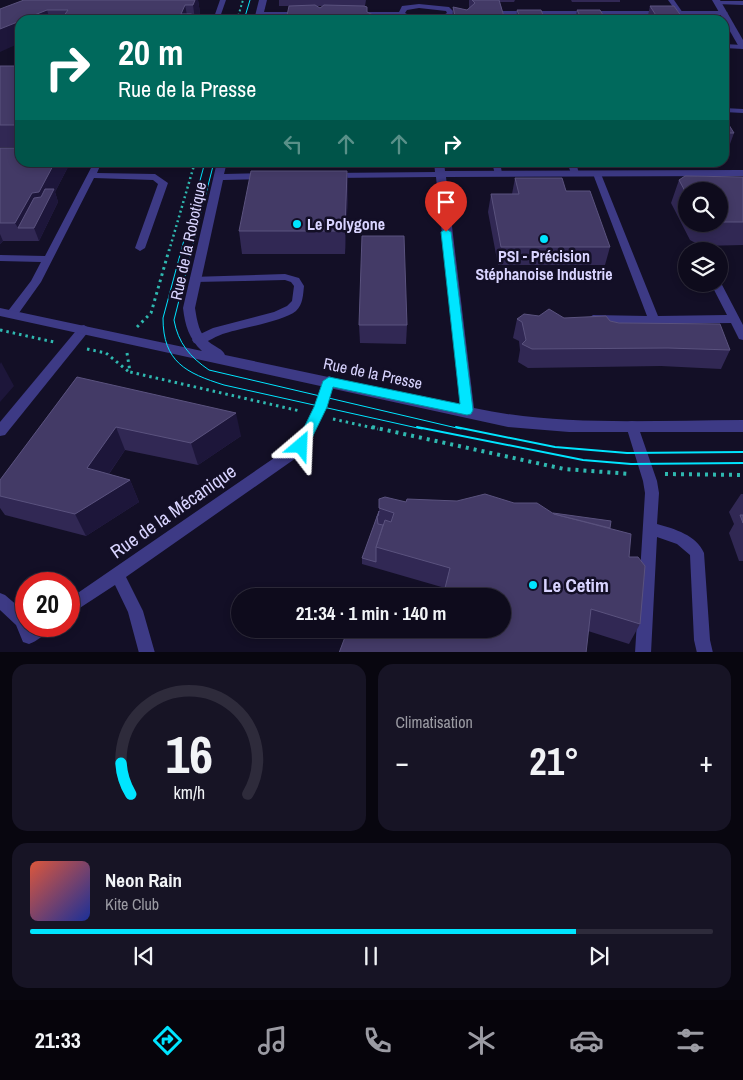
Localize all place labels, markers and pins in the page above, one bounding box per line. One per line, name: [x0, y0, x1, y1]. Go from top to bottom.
pin: [425, 181, 467, 232]
place label: Le Polygone: [307, 213, 385, 235]
marker: Le Polygone: [291, 218, 303, 230]
marker: PSI - Précision Stéphanoise Industrie: [538, 233, 550, 245]
place label: PSI - Précision Stéphanoise Industrie: [475, 245, 613, 285]
place label: Le Cetim: [543, 572, 609, 598]
marker: Le Cetim: [527, 579, 539, 591]

